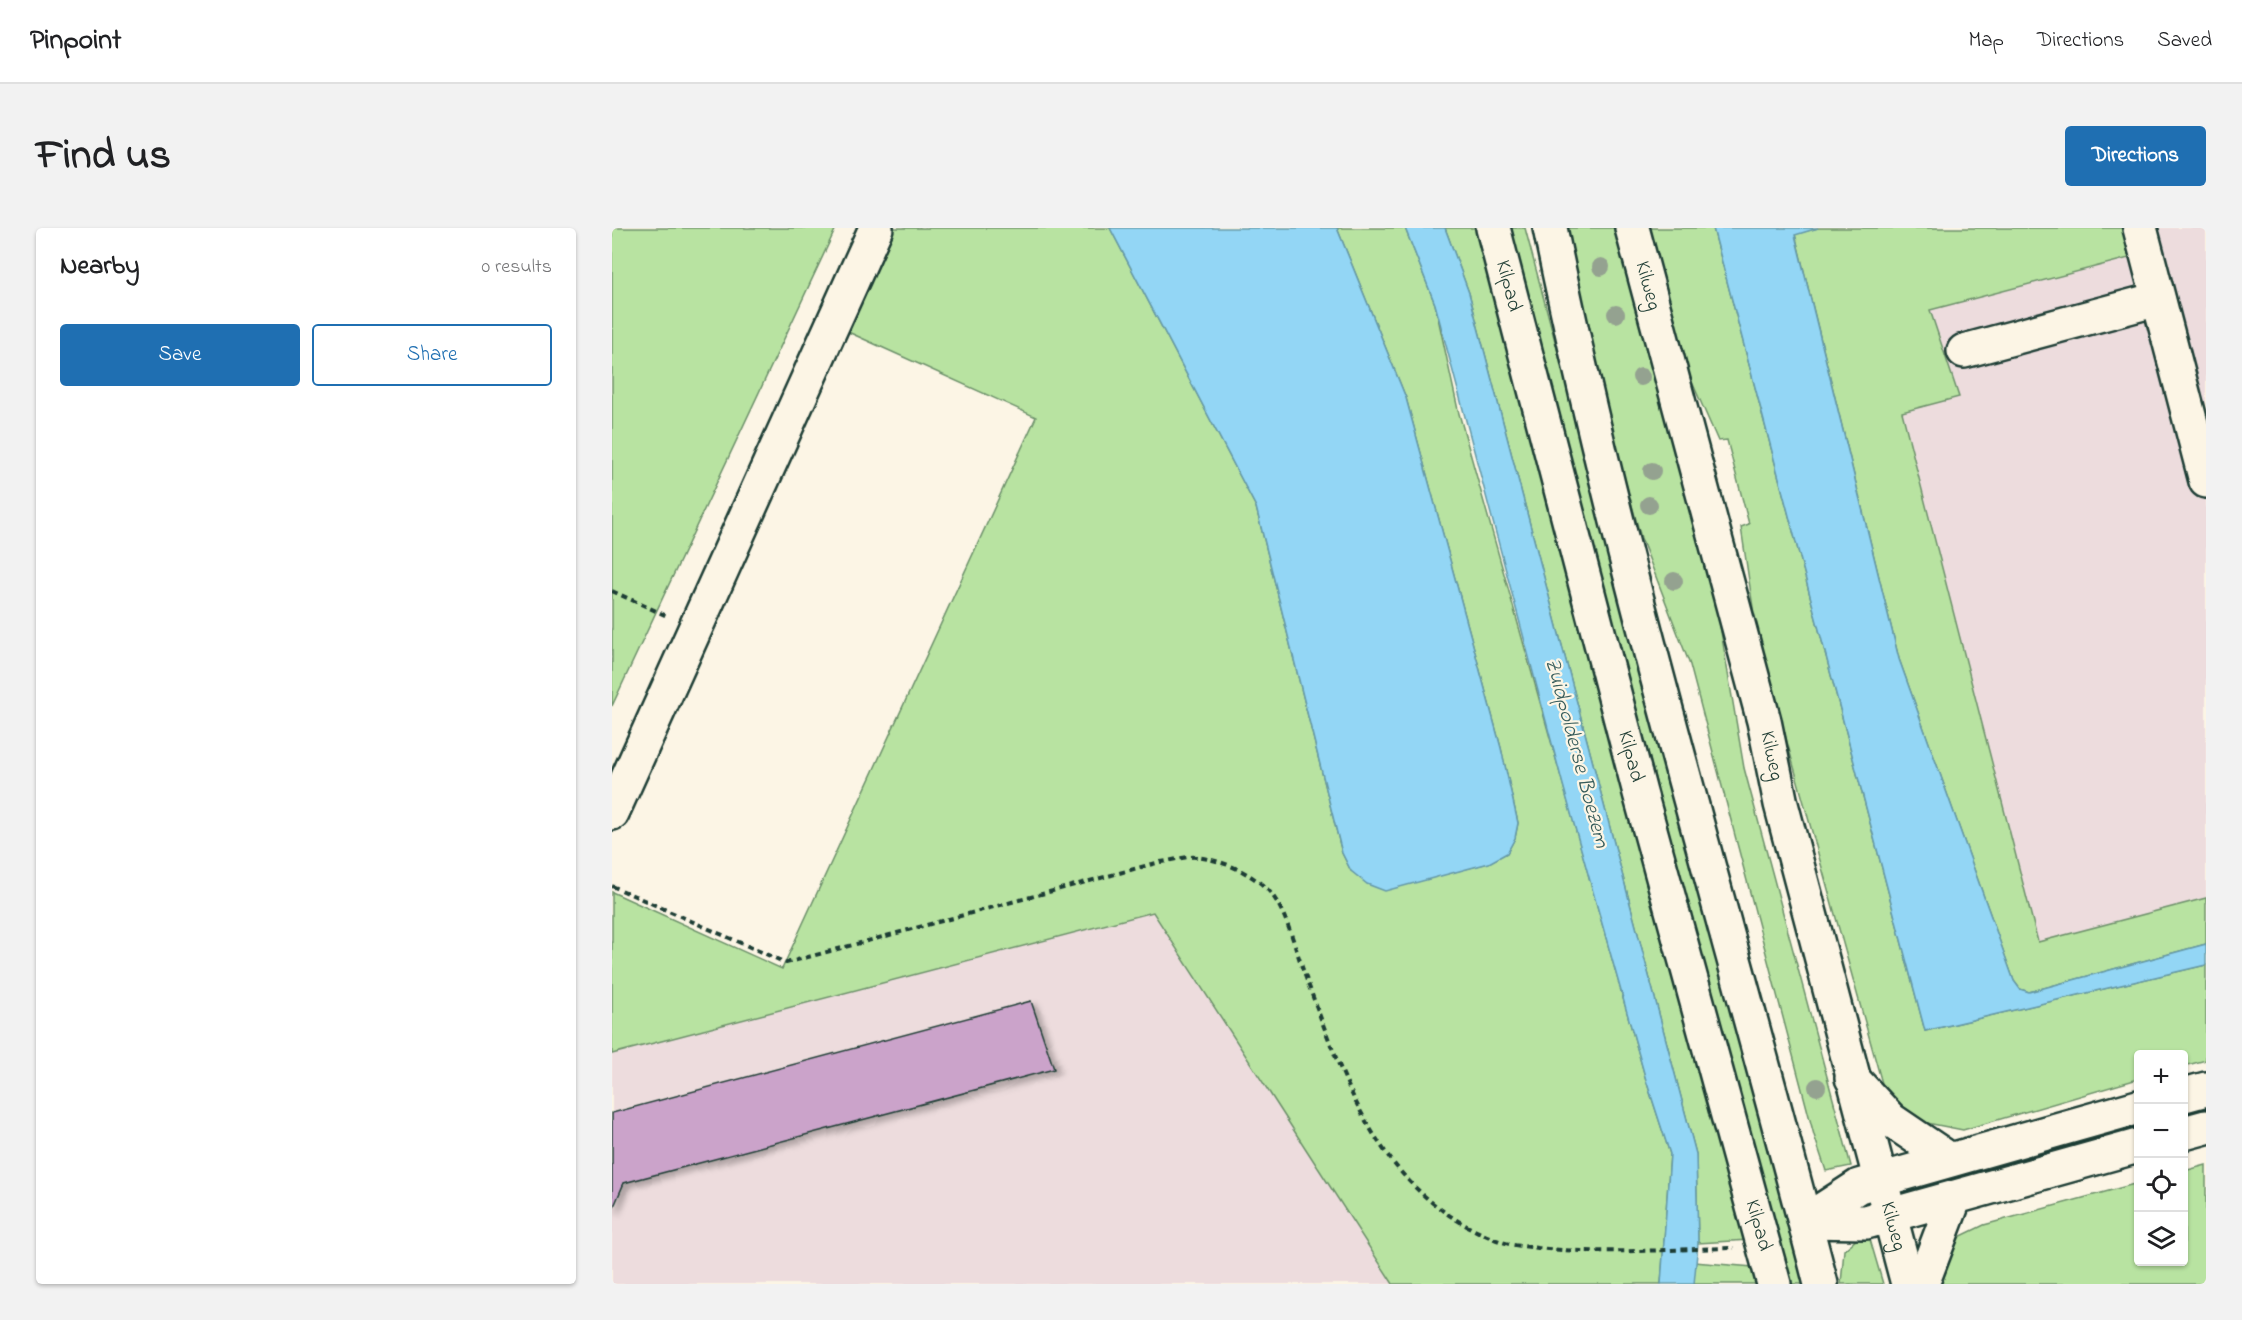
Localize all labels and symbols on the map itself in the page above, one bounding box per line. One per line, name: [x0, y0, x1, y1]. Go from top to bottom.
street label: Kilpad: [1487, 257, 1529, 315]
street label: Kilweg: [1627, 258, 1668, 315]
water label: Zuidpolderse Boezem: [1535, 654, 1617, 853]
street label: Kilpad: [1609, 727, 1652, 786]
street label: Kilweg: [1751, 728, 1791, 784]
street label: Kilpad: [1737, 1196, 1779, 1255]
street label: Kilweg: [1872, 1198, 1914, 1255]

